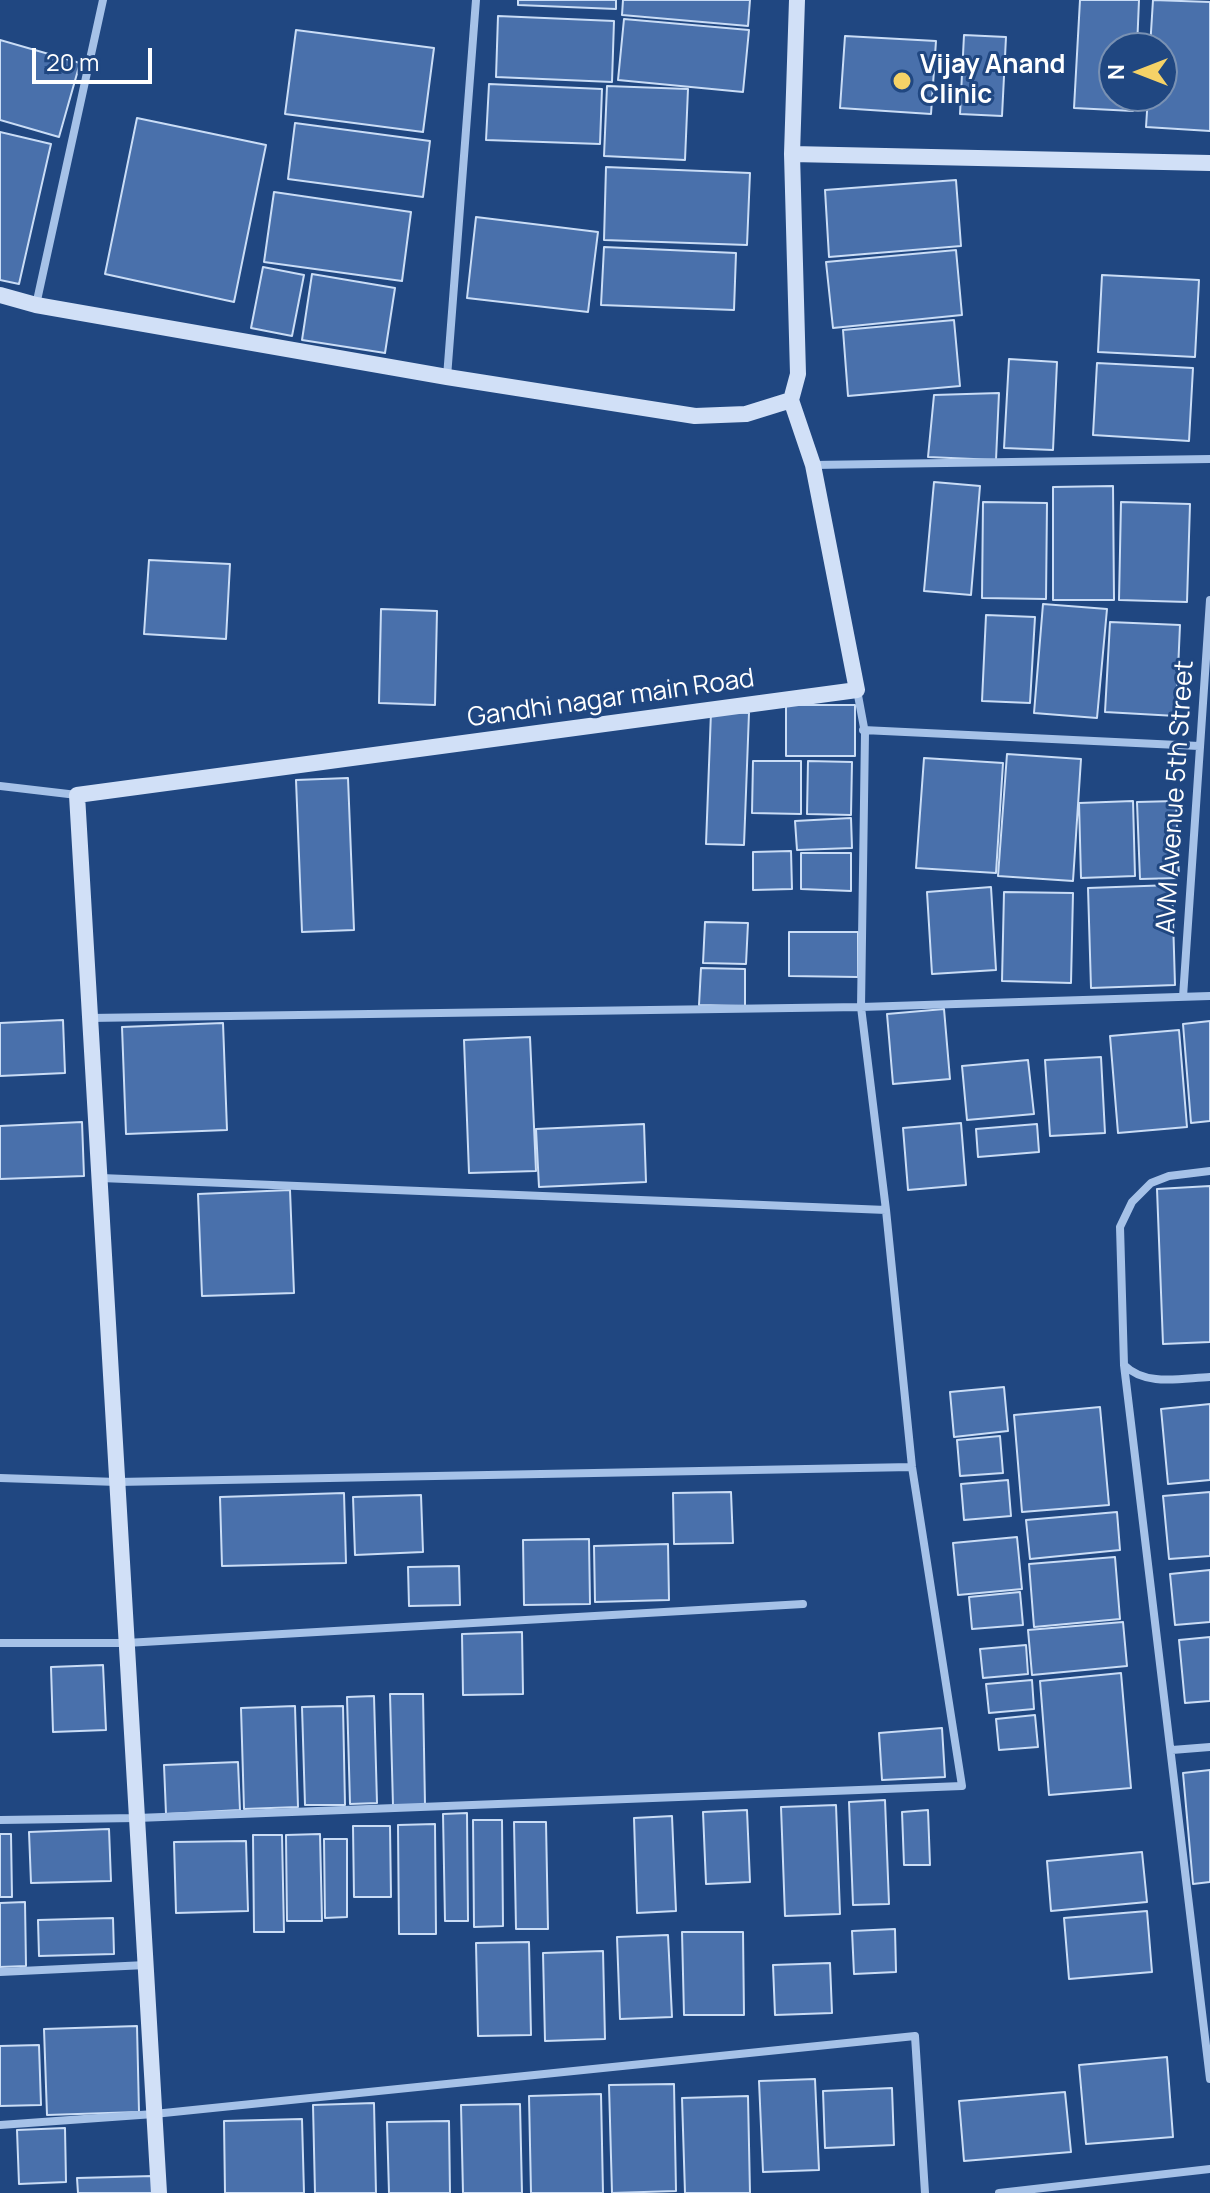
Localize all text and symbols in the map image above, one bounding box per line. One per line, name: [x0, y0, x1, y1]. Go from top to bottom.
scale bar: [36, 32, 156, 82]
north arrow: [1098, 32, 1178, 112]
text: 20 m: [46, 45, 99, 78]
place label: Vijay Anand Clinic: [920, 50, 1066, 112]
text: N: [1101, 64, 1131, 80]
marker: Vijay Anand Clinic: [891, 70, 913, 92]
street label: AVM Avenue 5th Street: [1151, 659, 1201, 935]
street label: Gandhi nagar main Road: [466, 663, 756, 735]

